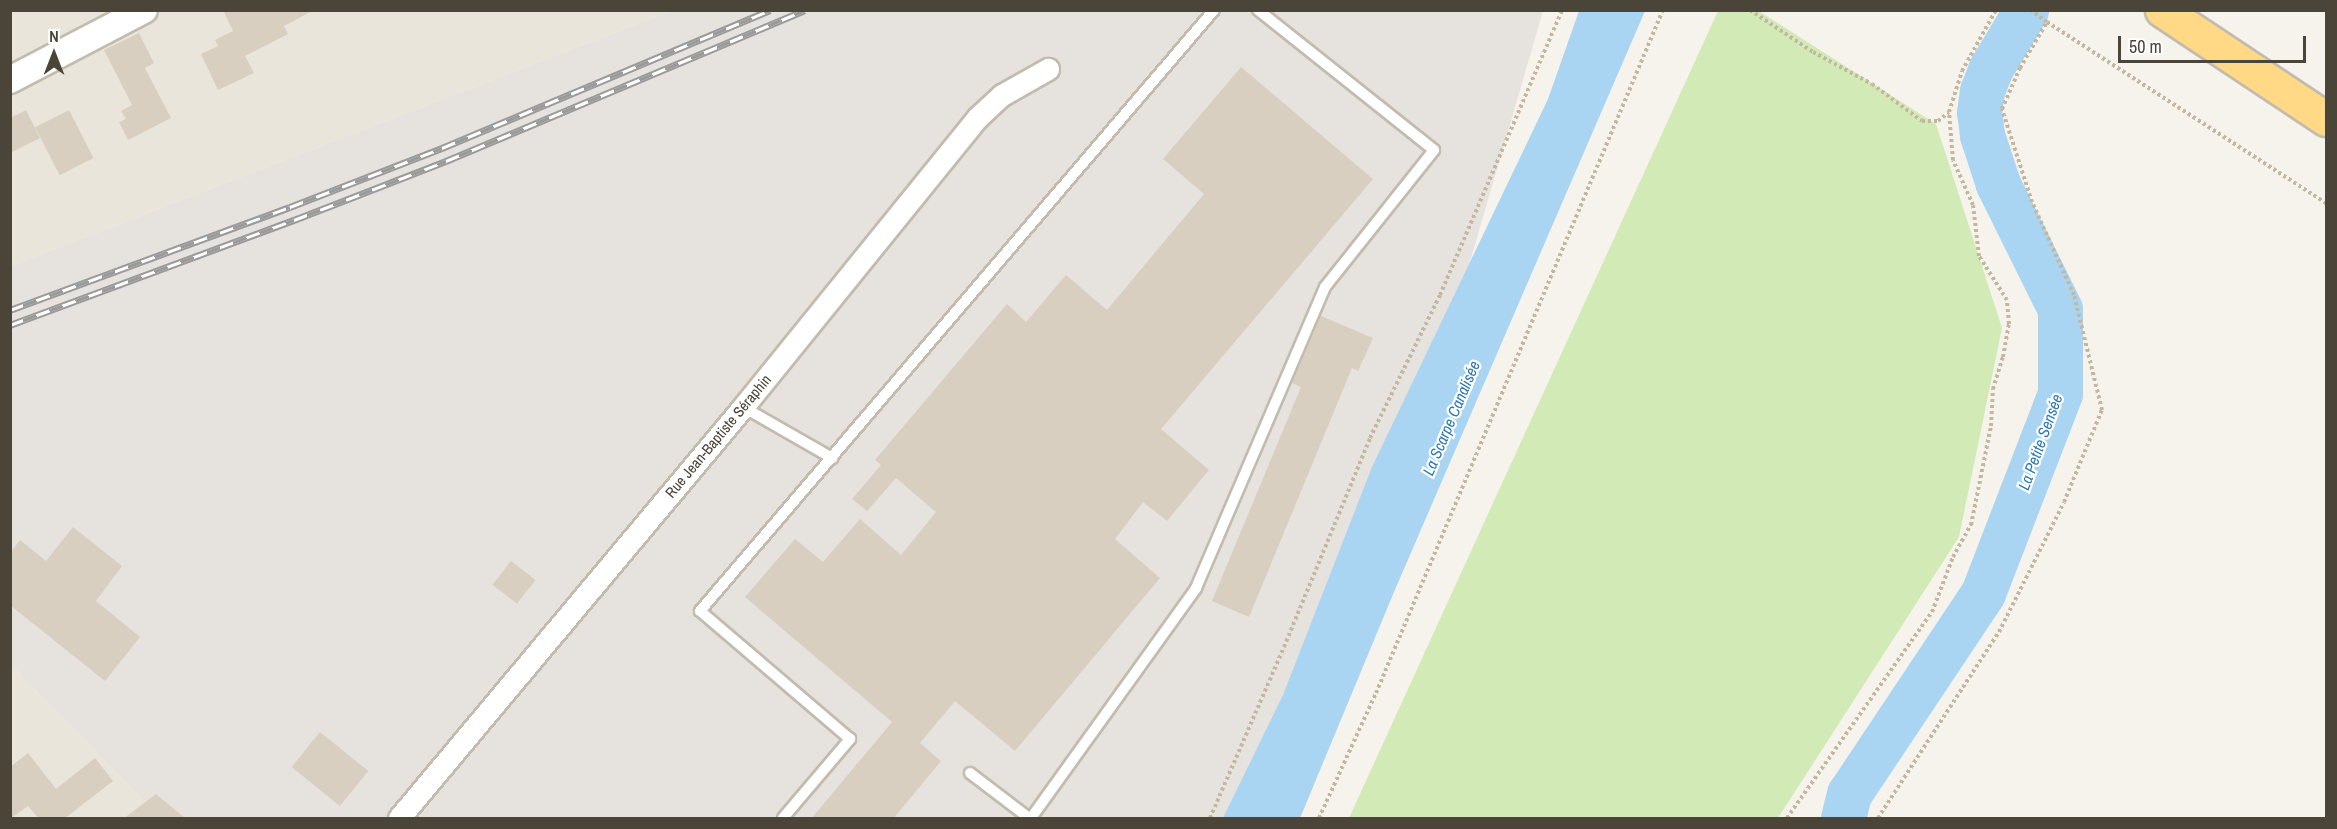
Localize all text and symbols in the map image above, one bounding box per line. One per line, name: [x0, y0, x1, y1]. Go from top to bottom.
north arrow: [24, 24, 84, 84]
scale bar: [2121, 24, 2308, 62]
text: N: [49, 25, 59, 47]
text: 50 m: [2129, 34, 2162, 59]
water label: La Scarpe Canalisée: [1418, 358, 1484, 478]
street label: Rue Jean-Baptiste Séraphin: [661, 371, 775, 501]
water label: La Petite Sensée: [2014, 391, 2066, 493]

